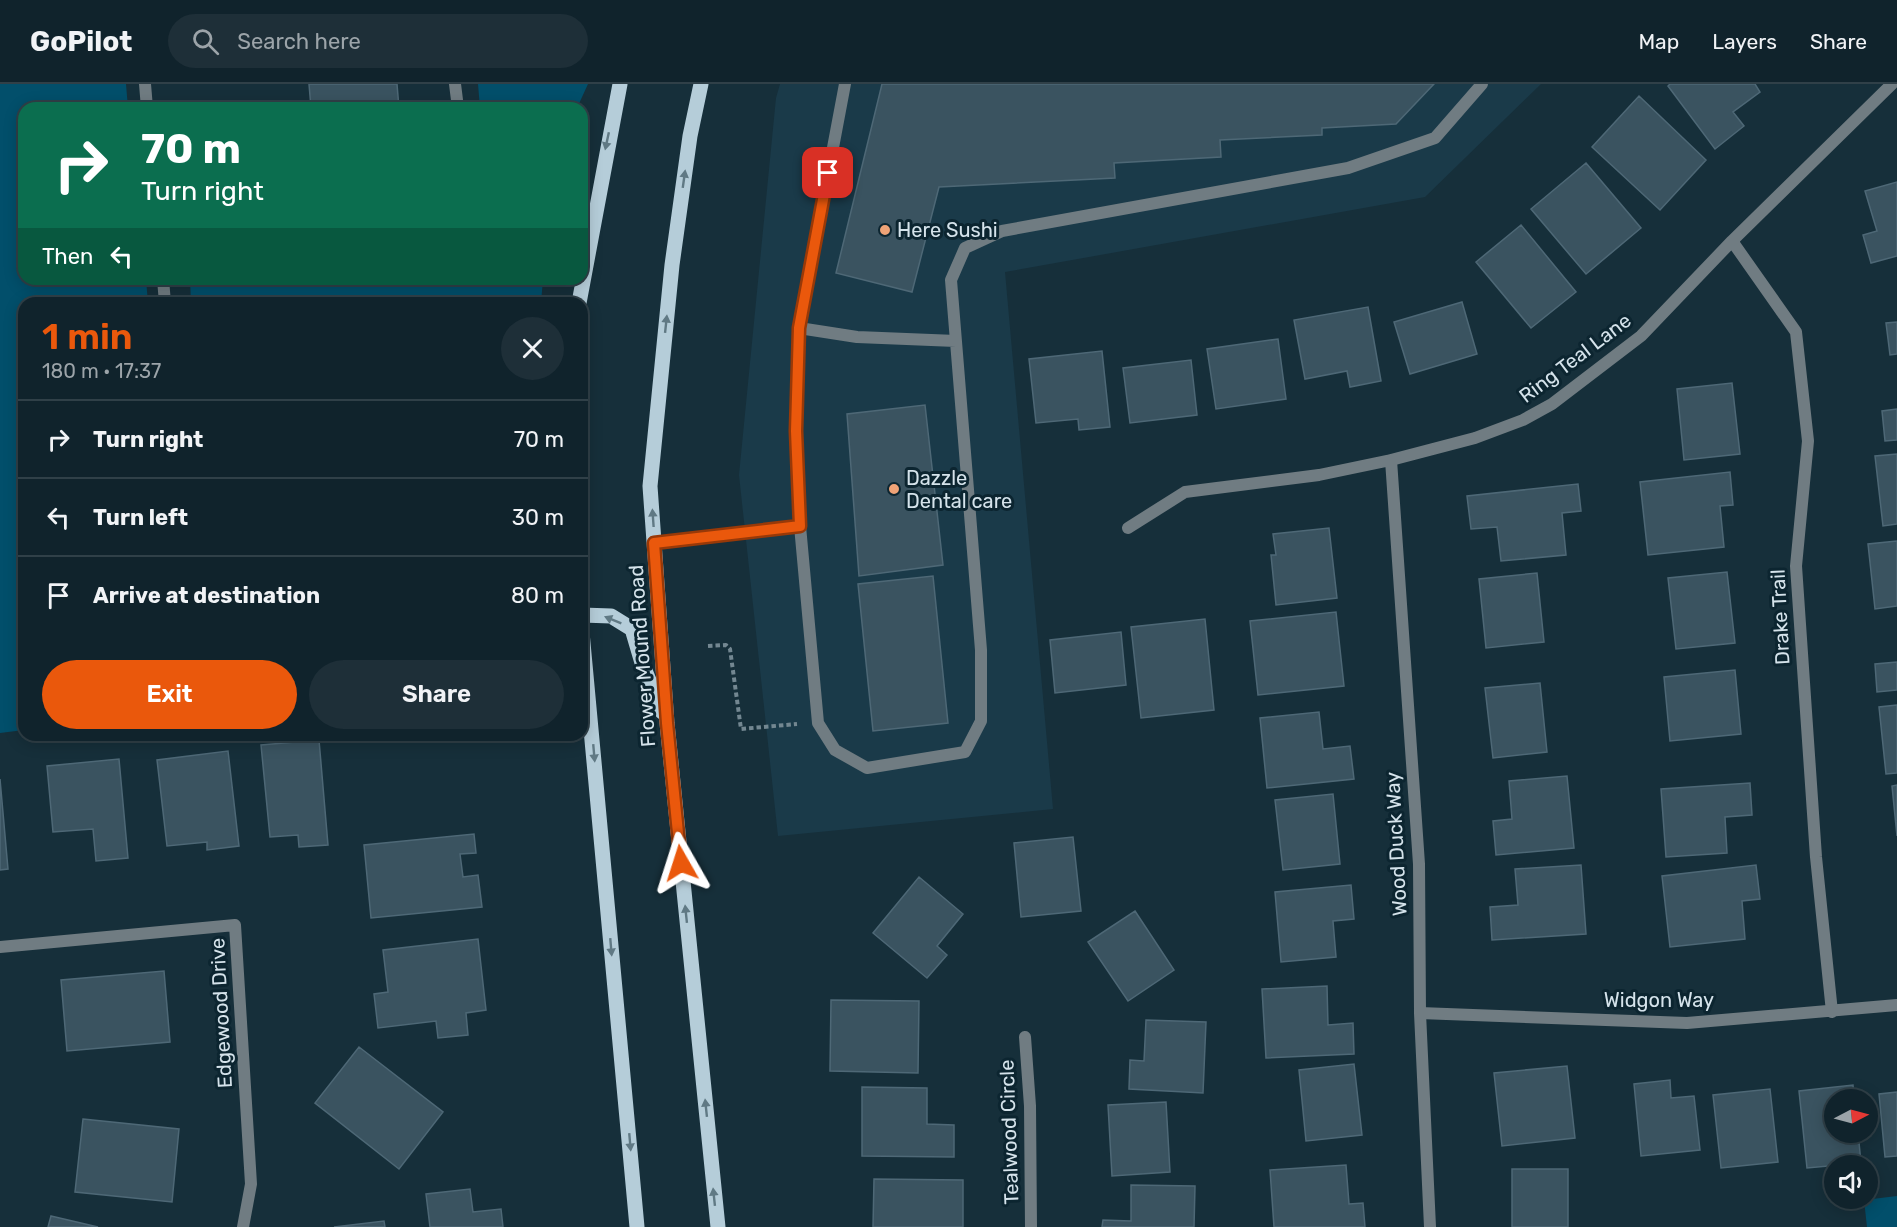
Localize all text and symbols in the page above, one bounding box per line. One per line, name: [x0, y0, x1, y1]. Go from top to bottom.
search box: [168, 14, 588, 68]
text: GoPilot: [30, 25, 132, 58]
icon: search: [189, 25, 222, 58]
text: Search here: [237, 28, 361, 55]
text: Map: [1638, 29, 1679, 54]
text: Layers: [1712, 29, 1777, 54]
text: Share: [1810, 29, 1867, 54]
text: 70 m: [141, 124, 241, 174]
icon: right: [42, 126, 120, 204]
one-way arrow: [602, 131, 612, 150]
pin: [802, 147, 853, 198]
icon: arrive: [811, 156, 844, 189]
one-way arrow: [680, 169, 689, 188]
text: Turn right: [141, 175, 264, 207]
place label: Here Sushi: [897, 218, 998, 242]
marker: Here Sushi: [878, 223, 892, 237]
icon: left: [105, 240, 138, 273]
text: Then: [42, 243, 93, 270]
street label: Ring Teal Lane: [1514, 308, 1636, 408]
one-way arrow: [661, 314, 671, 333]
text: 1 min: [42, 315, 133, 358]
button: close: [501, 317, 564, 380]
text: 180 m · 17:37: [42, 359, 161, 383]
icon: right: [42, 423, 75, 456]
text: Turn right: [93, 426, 203, 453]
text: 70 m: [514, 426, 564, 453]
place label: Dazzle Dental care: [906, 466, 1012, 513]
marker: Dazzle Dental care: [887, 482, 901, 496]
icon: left: [42, 501, 75, 534]
text: Turn left: [93, 504, 188, 531]
text: 30 m: [512, 504, 564, 531]
one-way arrow: [648, 508, 657, 527]
street label: Flower Mound Road: [624, 564, 660, 748]
street label: Drake Trail: [1766, 569, 1794, 665]
icon: arrive: [42, 579, 75, 612]
text: Arrive at destination: [93, 582, 320, 609]
text: 80 m: [511, 582, 564, 609]
one-way arrow: [604, 614, 622, 624]
button: Exit: [42, 660, 297, 729]
button: Share: [309, 660, 564, 729]
one-way arrow: [589, 744, 599, 763]
street label: Wood Duck Way: [1380, 771, 1412, 917]
position arrow: [649, 831, 713, 895]
one-way arrow: [681, 905, 691, 924]
street label: Edgewood Drive: [205, 937, 237, 1089]
one-way arrow: [606, 938, 616, 957]
street label: Widgon Way: [1604, 988, 1714, 1012]
street label: Tealwood Circle: [994, 1059, 1024, 1205]
north arrow: [1824, 1089, 1878, 1143]
map controls: [1824, 1089, 1878, 1209]
one-way arrow: [701, 1099, 711, 1118]
one-way arrow: [625, 1132, 634, 1151]
button: sound: [1824, 1155, 1878, 1209]
one-way arrow: [710, 1187, 719, 1206]

